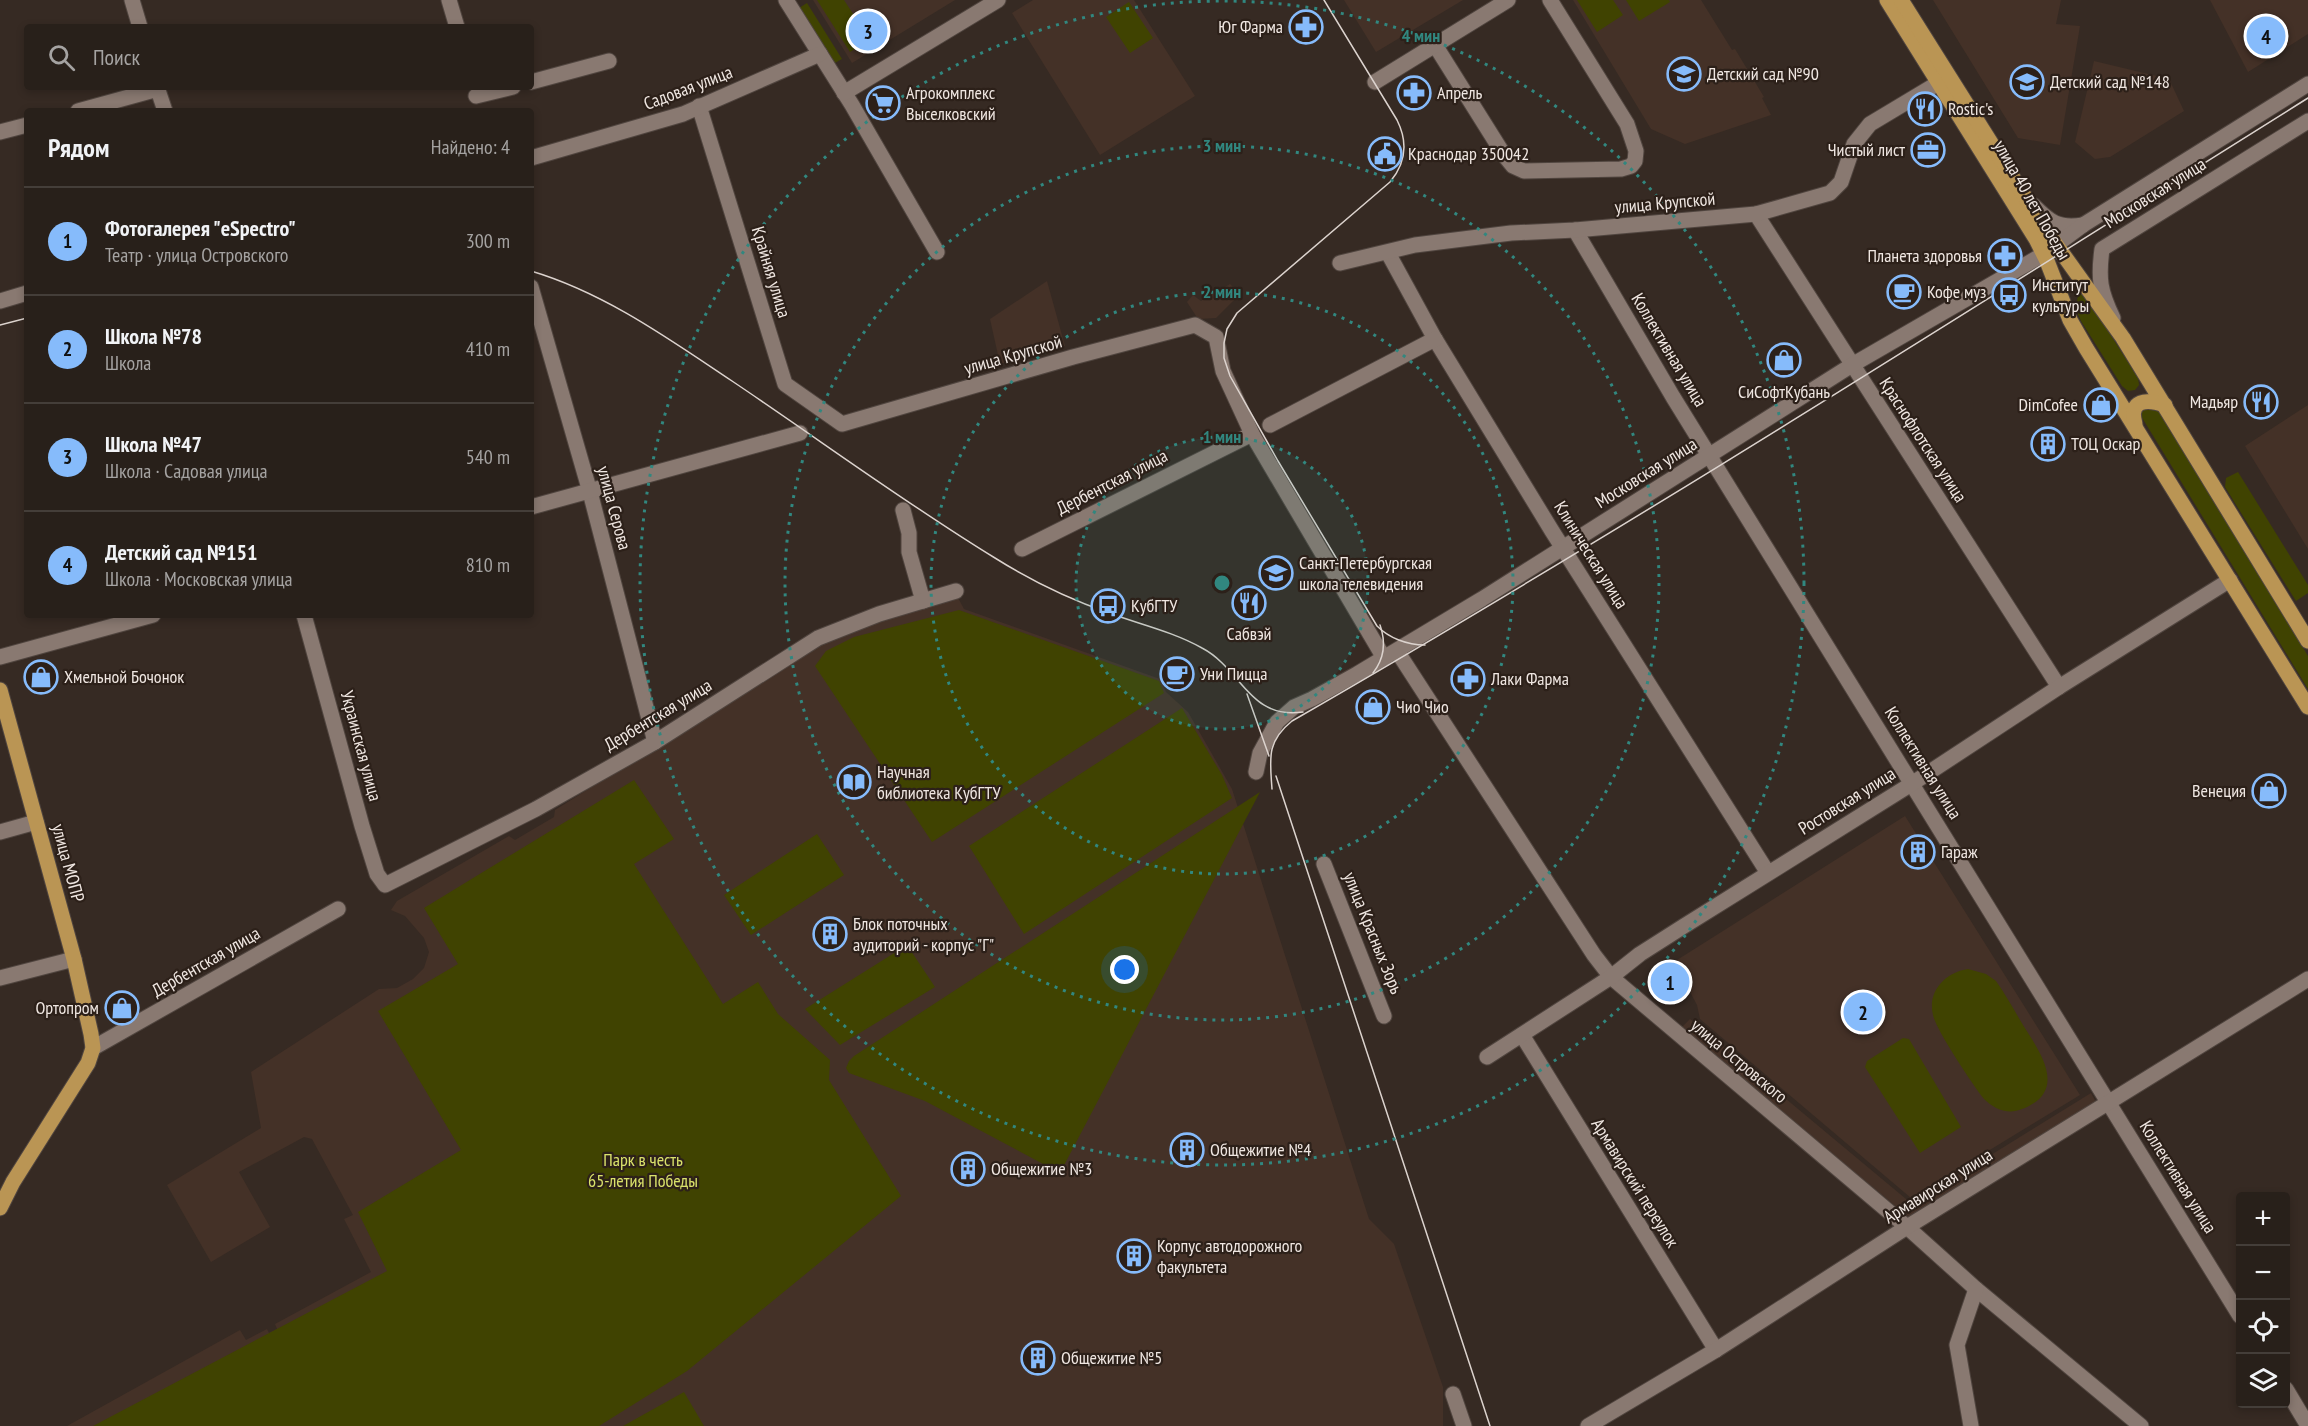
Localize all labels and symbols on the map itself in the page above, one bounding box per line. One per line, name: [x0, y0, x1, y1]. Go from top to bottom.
pin: 3: [848, 9, 888, 54]
pharmacy icon: Юг Фарма: [1288, 9, 1324, 45]
pin: 4: [2246, 14, 2286, 58]
place label: Юг Фарма: [1218, 15, 1283, 38]
text: 4 мин: [1402, 24, 1440, 47]
school or university icon: Детский сад №90: [1666, 56, 1702, 92]
street label: Садовая улица: [640, 60, 735, 115]
place label: Детский сад №90: [1707, 62, 1819, 85]
school or university icon: Детский сад №148: [2009, 64, 2045, 100]
place label: Детский сад №148: [2050, 70, 2170, 93]
pharmacy icon: Апрель: [1396, 75, 1432, 111]
place label: Агрокомплекс Выселковский: [906, 81, 996, 125]
place label: Апрель: [1437, 81, 1483, 104]
supermarket icon: Агрокомплекс Выселковский: [865, 85, 901, 121]
restaurant icon: Rostic's: [1907, 91, 1943, 127]
place label: Rostic's: [1948, 97, 1993, 120]
office icon: Чистый лист: [1910, 132, 1946, 168]
text: 3 мин: [1203, 134, 1241, 157]
public building icon: Краснодар 350042: [1367, 136, 1403, 172]
street label: улица 40 лет Победы: [1989, 136, 2076, 264]
place label: Чистый лист: [1828, 138, 1905, 161]
place label: Краснодар 350042: [1408, 142, 1529, 165]
street label: Московская улица: [2100, 152, 2210, 233]
street label: улица Крупской: [1614, 187, 1716, 218]
street label: Крайняя улица: [747, 223, 796, 320]
pharmacy icon: Планета здоровья: [1987, 238, 2023, 274]
place label: Планета здоровья: [1867, 244, 1982, 267]
place label: Институт культуры: [2032, 273, 2089, 317]
cafe icon: Кофе муз: [1886, 274, 1922, 310]
bus stop icon: Институт культуры: [1991, 277, 2027, 313]
text: 2 мин: [1203, 280, 1241, 303]
place label: Кофе муз: [1927, 280, 1986, 303]
street label: Коллективная улица: [1627, 289, 1712, 411]
street label: улица Крупской: [961, 330, 1064, 379]
shop icon: СиСофтКубань: [1766, 342, 1802, 378]
street label: Краснофлотская улица: [1874, 373, 1972, 507]
place label: СиСофтКубань: [1738, 380, 1830, 403]
restaurant icon: Мадьяр: [2243, 384, 2279, 420]
shop icon: DimCofee: [2083, 387, 2119, 423]
place label: Мадьяр: [2190, 390, 2238, 413]
place label: DimCofee: [2018, 393, 2078, 416]
text: 1 мин: [1203, 425, 1241, 448]
building icon: ТОЦ Оскар: [2030, 426, 2066, 462]
street label: Московская улица: [1591, 432, 1701, 513]
place label: ТОЦ Оскар: [2071, 432, 2140, 455]
street label: Дербентская улица: [1052, 444, 1171, 519]
street label: улица Серова: [592, 463, 637, 552]
street label: Клиническая улица: [1549, 497, 1634, 613]
place label: Санкт-Петербургская школа телевидения: [1299, 551, 1432, 595]
school or university icon: Санкт-Петербургская школа телевидения: [1258, 555, 1294, 591]
centre of rings: [1212, 573, 1232, 593]
restaurant icon: Сабвэй: [1231, 585, 1267, 621]
bus stop icon: КубГТУ: [1090, 588, 1126, 624]
place label: КубГТУ: [1131, 594, 1178, 617]
place label: Сабвэй: [1226, 622, 1272, 645]
cafe icon: Уни Пицца: [1159, 656, 1195, 692]
shop icon: Хмельной Бочонок: [23, 659, 59, 695]
pharmacy icon: Лаки Фарма: [1450, 661, 1486, 697]
place label: Уни Пицца: [1200, 662, 1267, 685]
place label: Хмельной Бочонок: [64, 665, 184, 688]
place label: Лаки Фарма: [1490, 667, 1569, 690]
street label: Дербентская улица: [600, 673, 716, 756]
street label: Украинская улица: [336, 688, 387, 804]
shop icon: Чио Чио: [1355, 689, 1391, 725]
place label: Чио Чио: [1396, 695, 1449, 718]
street label: Коллективная улица: [1880, 702, 1967, 823]
place label: Научная библиотека КубГТУ: [877, 760, 1002, 804]
street label: Ростовская улица: [1794, 762, 1900, 840]
library icon: Научная библиотека КубГТУ: [836, 764, 872, 800]
shop icon: Венеция: [2251, 773, 2287, 809]
place label: Венеция: [2192, 779, 2246, 802]
street label: улица МОПР: [47, 821, 90, 904]
building icon: Гараж: [1900, 834, 1936, 870]
place label: Гараж: [1941, 840, 1978, 863]
street label: улица Красных Зорь: [1339, 868, 1408, 997]
place label: Блок поточных аудиторий - корпус "Г": [853, 912, 994, 956]
building icon: Блок поточных аудиторий - корпус "Г": [812, 916, 848, 952]
street label: Дербентская улица: [147, 921, 264, 1002]
your location: [1110, 955, 1139, 984]
pin: 1: [1650, 960, 1690, 1004]
shop icon: Ортопром: [104, 990, 140, 1026]
pin: 2: [1844, 990, 1882, 1034]
place label: Ортопром: [35, 996, 99, 1019]
street label: улица Островского: [1686, 1013, 1793, 1108]
street label: Армавирский переулок: [1587, 1114, 1684, 1251]
street label: Коллективная улица: [2135, 1116, 2222, 1237]
building icon: Общежитие №4: [1169, 1132, 1205, 1168]
place label: Общежитие №4: [1210, 1138, 1311, 1161]
street label: Армавирская улица: [1879, 1143, 1996, 1228]
park label: Парк в честь 65-летия Победы: [588, 1148, 698, 1192]
building icon: Общежитие №3: [950, 1151, 986, 1187]
place label: Общежитие №3: [991, 1157, 1092, 1180]
place label: Корпус автодорожного факультета: [1157, 1234, 1303, 1278]
building icon: Корпус автодорожного факультета: [1116, 1238, 1152, 1274]
building icon: Общежитие №5: [1020, 1340, 1056, 1376]
place label: Общежитие №5: [1061, 1346, 1162, 1369]

